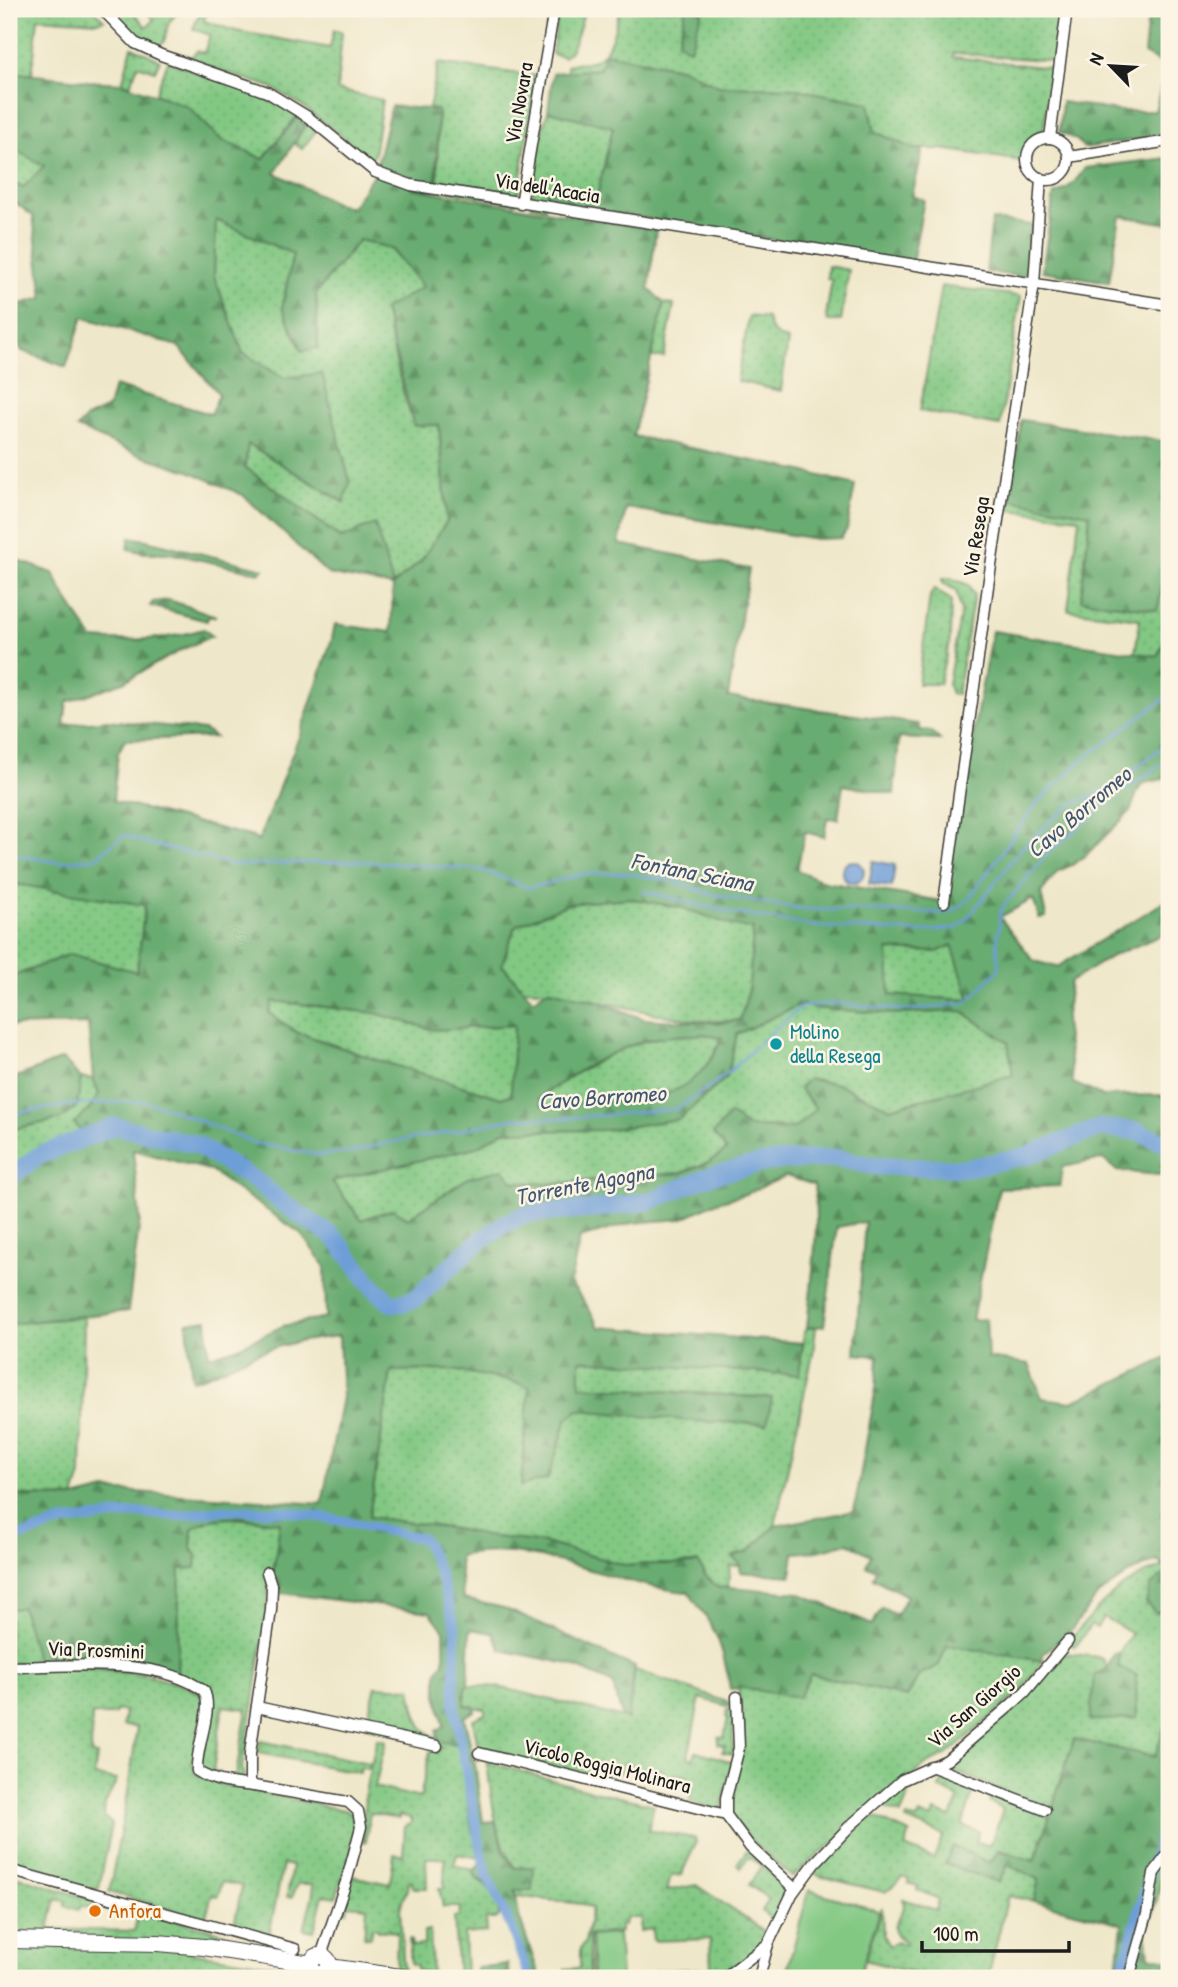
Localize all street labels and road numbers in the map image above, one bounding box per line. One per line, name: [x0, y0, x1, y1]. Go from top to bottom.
street label: Via Novara: [497, 60, 540, 146]
street label: Via dell'Acacia: [492, 165, 602, 210]
street label: Via Resega: [955, 494, 996, 579]
street label: Via Prosmini: [47, 1633, 145, 1666]
street label: Via San Giorgio: [921, 1657, 1027, 1754]
street label: Vicolo Roggia Molinara: [520, 1731, 694, 1800]

